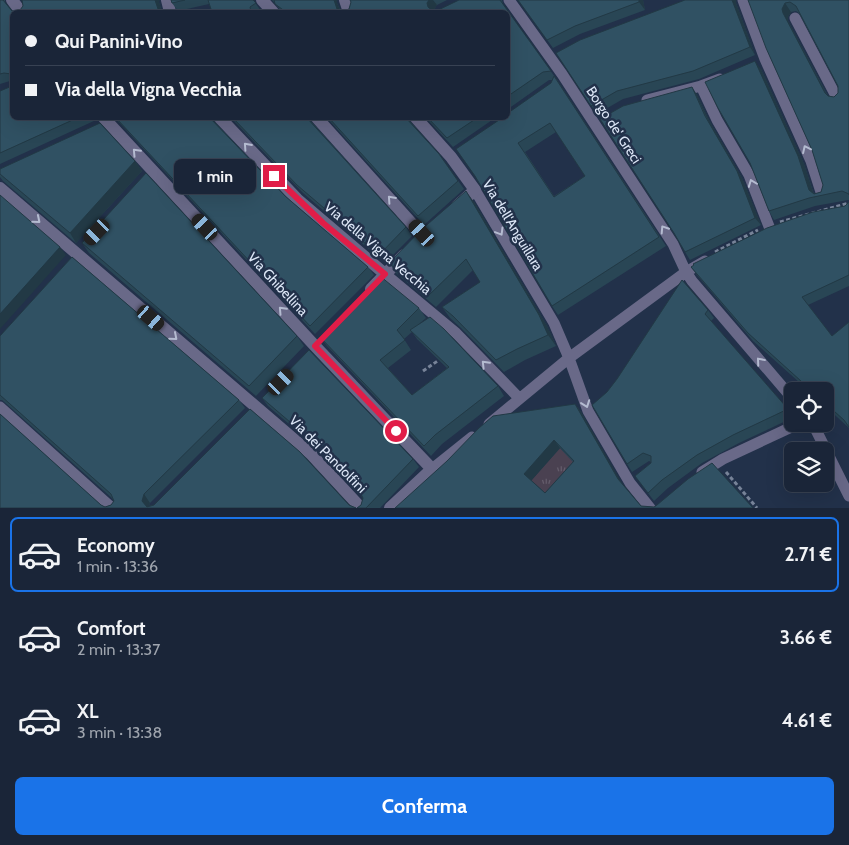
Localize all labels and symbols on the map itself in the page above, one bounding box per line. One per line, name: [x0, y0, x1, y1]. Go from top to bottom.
street label: Borgo de' Greci: [582, 83, 646, 167]
one-way arrow: [243, 143, 252, 152]
one-way arrow: [801, 145, 812, 154]
one-way arrow: [133, 149, 142, 158]
callout: 1 min: [174, 158, 256, 194]
route end: [263, 165, 285, 187]
street label: Via dell'Anguillara: [479, 176, 547, 274]
one-way arrow: [748, 179, 758, 188]
one-way arrow: [388, 196, 397, 205]
street label: Via della Vigna Vecchia: [321, 198, 436, 298]
car: [189, 211, 220, 243]
one-way arrow: [31, 214, 40, 222]
car: [81, 216, 112, 248]
car: [406, 217, 437, 249]
one-way arrow: [660, 225, 670, 234]
one-way arrow: [493, 226, 503, 235]
street label: Via Ghibellina: [244, 248, 312, 320]
car: [134, 302, 167, 334]
one-way arrow: [279, 307, 288, 316]
one-way arrow: [168, 331, 177, 340]
one-way arrow: [757, 358, 766, 367]
one-way arrow: [482, 360, 491, 369]
car: [265, 366, 296, 398]
one-way arrow: [580, 399, 590, 407]
street label: Via dei Pandolfini: [285, 411, 371, 497]
route start: [385, 420, 407, 442]

